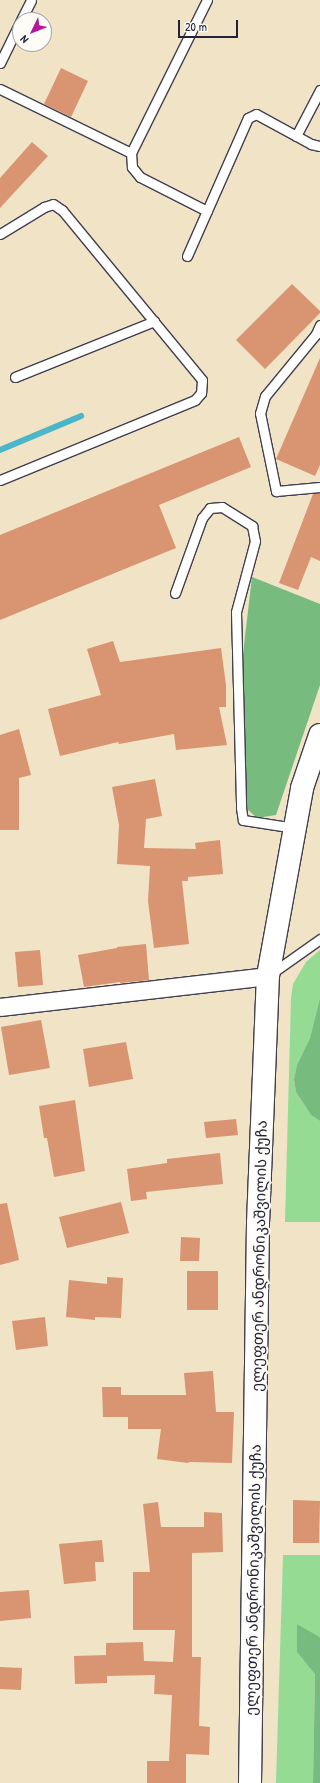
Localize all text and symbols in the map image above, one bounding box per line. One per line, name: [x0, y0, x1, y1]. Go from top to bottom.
north arrow: [12, 12, 52, 52]
scale bar: [180, 12, 240, 38]
text: 20 m: [185, 18, 207, 35]
text: N: [17, 33, 31, 46]
street label: ელეფთერ ანდრონიკაშვილის ქუჩა: [248, 1120, 270, 1392]
street label: ელეფთერ ანდრონიკაშვილის ქუჩა: [242, 1444, 264, 1716]

